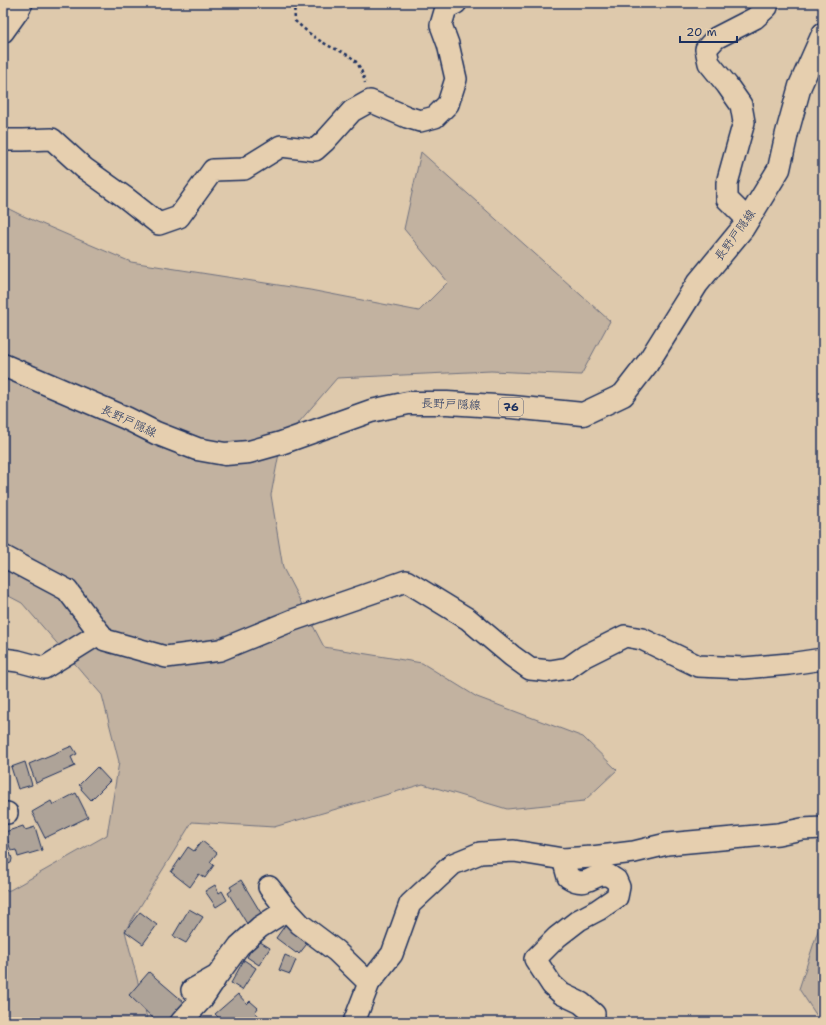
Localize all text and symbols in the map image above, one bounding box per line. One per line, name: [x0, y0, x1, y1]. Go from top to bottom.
scale bar: [680, 18, 737, 44]
text: 20 m: [686, 24, 717, 40]
street label: 長野戸隠線: [711, 206, 759, 264]
street label: 長野戸隠線: [421, 395, 481, 413]
road number: 76: [499, 398, 523, 416]
street label: 長野戸隠線: [98, 401, 160, 441]

